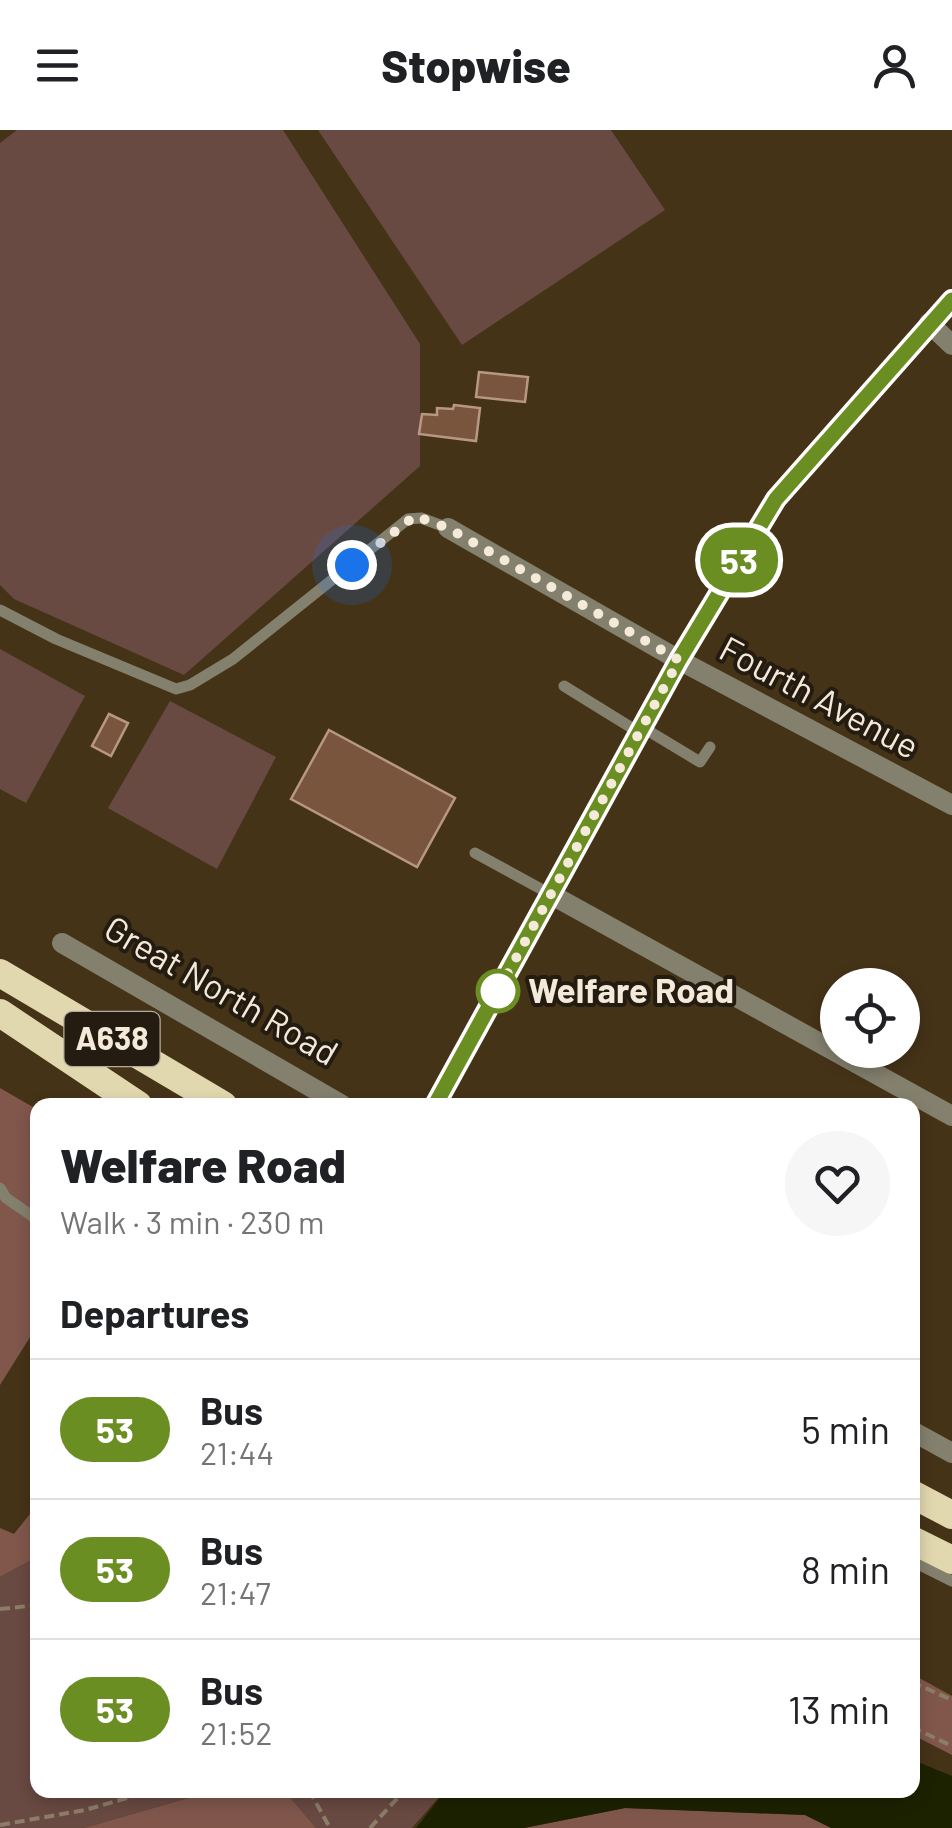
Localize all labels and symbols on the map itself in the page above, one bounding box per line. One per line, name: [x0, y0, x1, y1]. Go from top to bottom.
line badge: 53: [694, 528, 784, 592]
your location: [327, 540, 377, 590]
street label: Fourth Avenue: [713, 626, 927, 766]
street label: Great North Road: [98, 906, 346, 1073]
place label: Welfare Road: [528, 968, 734, 1010]
marker: Welfare Road: [477, 970, 519, 1012]
road number: A638: [64, 1012, 160, 1066]

